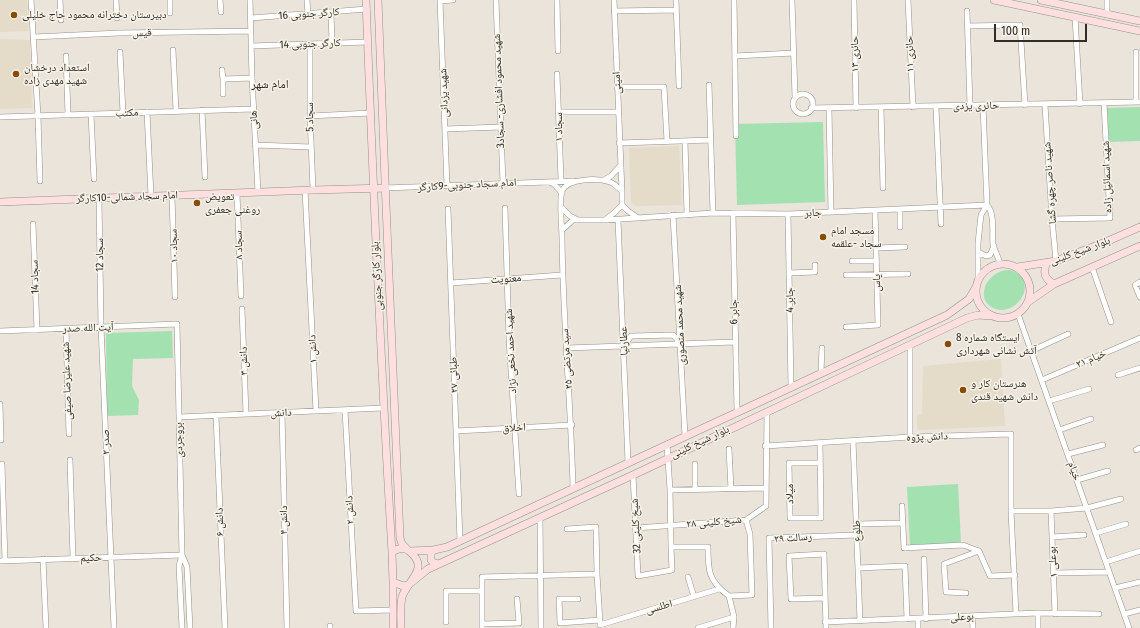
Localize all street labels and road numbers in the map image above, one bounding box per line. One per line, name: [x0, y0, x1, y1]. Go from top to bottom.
street label: کارگر جنوبی 16: [278, 5, 340, 23]
street label: قیس: [132, 26, 152, 40]
street label: شهید محمود افشاری- سجاد3: [490, 34, 508, 148]
street label: کارگر جنوبی 14: [279, 36, 341, 52]
street label: حائری ۱۳: [848, 36, 862, 72]
street label: حائری ۱۱: [903, 36, 917, 72]
street label: شهید یزدانی: [437, 68, 451, 118]
street label: امینی: [610, 72, 624, 94]
street label: حائری یزدی: [953, 99, 999, 113]
street label: سجاد 5: [303, 102, 317, 132]
street label: مکتب: [115, 106, 139, 120]
street label: هانی: [247, 110, 261, 130]
street label: سجاد ۱: [552, 112, 566, 142]
street label: شهید اسمائیل زاده: [1099, 141, 1115, 213]
street label: شهید ناصر چهره گشا: [1041, 142, 1059, 224]
street label: امام سجاد جنوبی-9کارگر: [417, 176, 517, 194]
street label: امام سجاد شمالی-10کارگر: [76, 189, 178, 205]
street label: جابر: [804, 206, 822, 220]
street label: سجاد ۱۰: [167, 229, 181, 263]
street label: سجاد ۸: [232, 230, 246, 260]
street label: بلوار شیخ کلینی: [1048, 234, 1112, 268]
street label: سجاد 12: [93, 238, 107, 272]
street label: بلوار کارگر جنوبی: [369, 241, 385, 311]
street label: سجاد 14: [28, 260, 42, 294]
street label: معنویت: [490, 271, 522, 287]
street label: یاس: [870, 274, 884, 292]
street label: شهید محمد منصوری: [671, 284, 689, 366]
street label: جابر 4: [783, 287, 797, 313]
street label: جابر 6: [727, 299, 741, 325]
street label: شهید احمد نخعی نژاد: [502, 308, 520, 394]
street label: آیت الله صدر: [62, 321, 114, 335]
street label: عطارنیا: [617, 326, 631, 356]
street label: ۲۵ سید مرتضی: [558, 328, 576, 390]
street label: دانش ۱: [306, 334, 320, 364]
street label: شهید علیرضا صیفی: [59, 342, 75, 420]
street label: دانش ۳: [237, 346, 251, 376]
street label: خیام ۲۱: [1074, 347, 1108, 371]
street label: طبائی ۲۷: [447, 357, 461, 393]
street label: دانش: [270, 406, 292, 420]
street label: اخلاق: [502, 421, 526, 435]
street label: بروجردی: [172, 422, 186, 458]
street label: بلوار شیخ کلینی: [668, 423, 732, 461]
street label: صدر ۲: [99, 429, 113, 455]
street label: دانش پژوه: [906, 430, 948, 444]
street label: خیام: [1065, 460, 1083, 482]
street label: میلاد: [783, 484, 797, 504]
street label: دانش ۲: [343, 495, 357, 525]
street label: شیخ کلینی 32: [628, 498, 644, 554]
street label: دانش ۴: [277, 505, 291, 535]
street label: دانش ۶: [213, 507, 227, 537]
street label: شیخ کلینی ۲۸: [686, 513, 742, 531]
street label: طلوع: [850, 520, 864, 542]
street label: رسالت ۲۹: [774, 530, 812, 546]
street label: ۱ بوعلی: [1046, 546, 1060, 578]
street label: حکیم: [80, 551, 102, 565]
street label: اطلسی: [644, 597, 674, 617]
street label: بوعلی: [950, 610, 974, 624]

